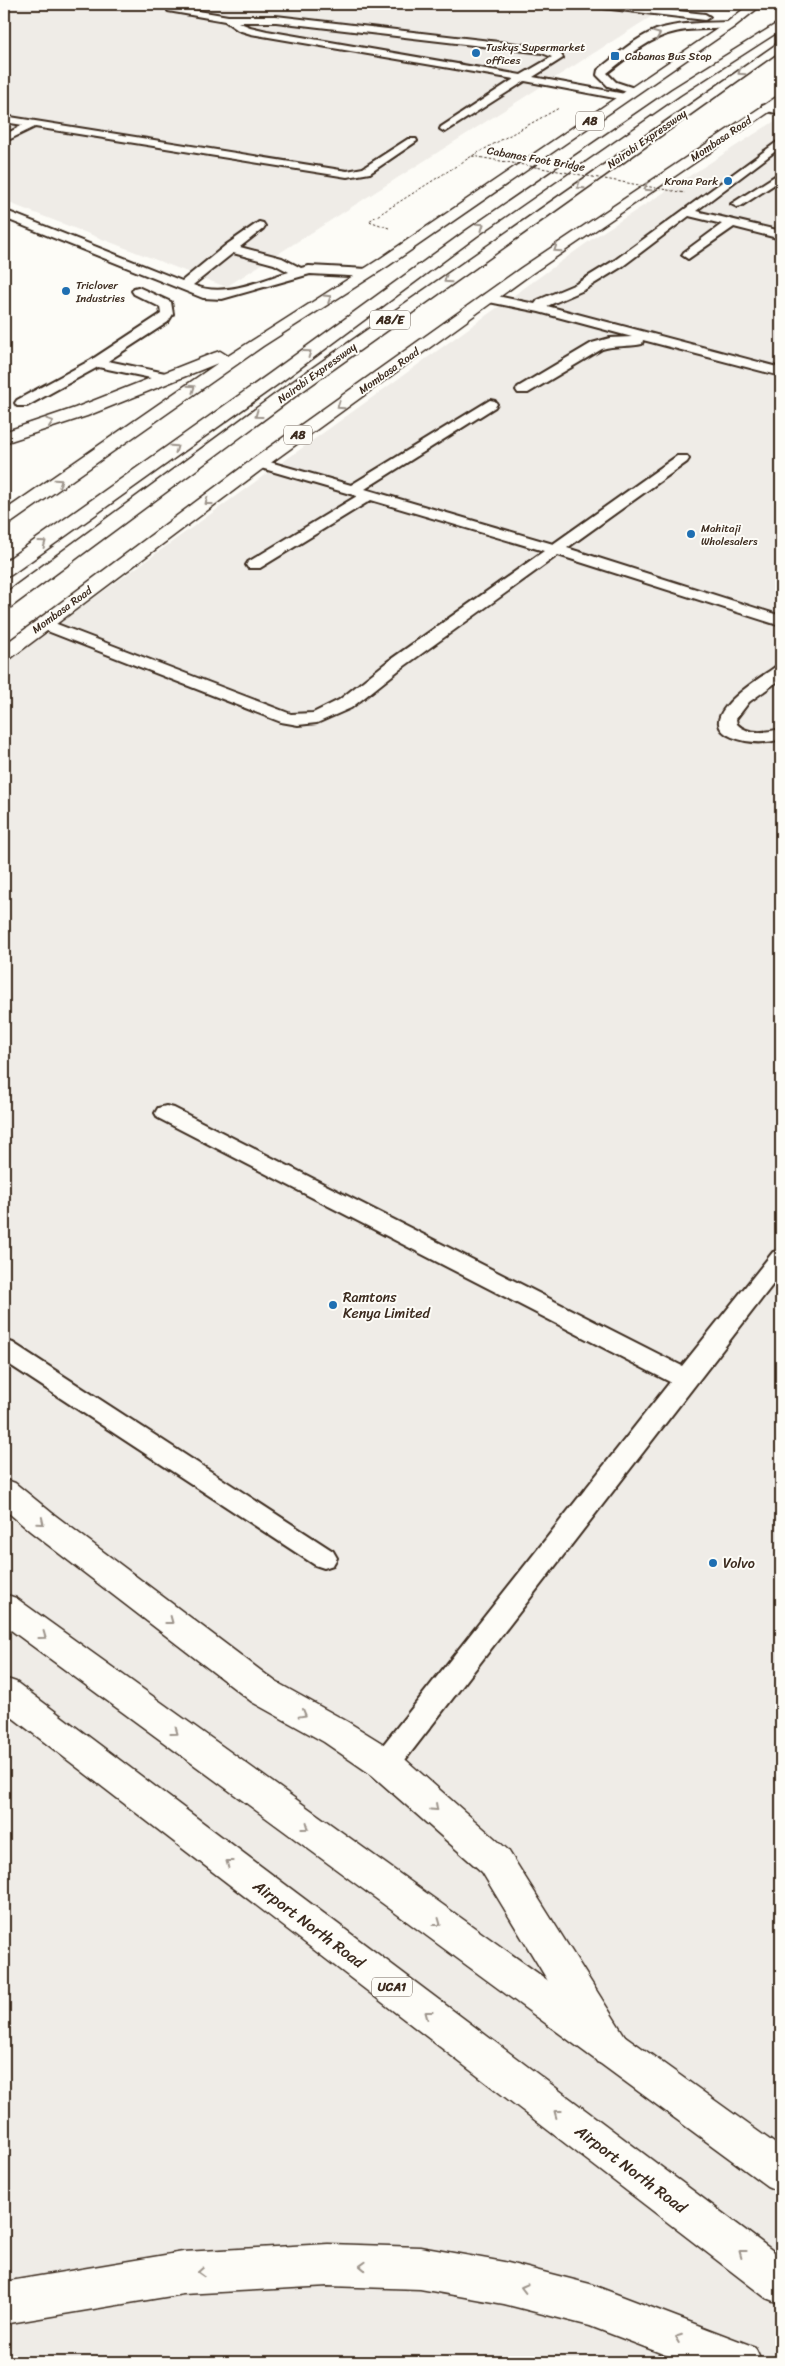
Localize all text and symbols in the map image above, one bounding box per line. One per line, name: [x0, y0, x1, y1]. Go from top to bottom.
one-way arrow: [652, 30, 661, 41]
place label: Tuskys Supermarket offices: [486, 38, 585, 70]
marker: Tuskys Supermarket offices: [470, 47, 482, 59]
place label: Cabanas Bus Stop: [625, 47, 712, 66]
marker: Cabanas Bus Stop: [609, 50, 621, 62]
one-way arrow: [737, 66, 747, 75]
street label: Nairobi Expressway: [603, 104, 691, 174]
street label: Mombasa Road: [686, 111, 757, 167]
road number: A8: [576, 112, 604, 130]
street label: Cabanas Foot Bridge: [485, 141, 587, 177]
place label: Krona Park: [665, 172, 718, 191]
marker: Krona Park: [722, 175, 734, 187]
one-way arrow: [576, 180, 585, 189]
one-way arrow: [643, 182, 653, 191]
one-way arrow: [475, 223, 485, 232]
one-way arrow: [553, 243, 562, 253]
one-way arrow: [443, 274, 453, 283]
place label: Triclover Industries: [75, 276, 125, 308]
marker: Triclover Industries: [60, 285, 72, 297]
one-way arrow: [323, 295, 332, 305]
road number: A8/E: [370, 310, 410, 330]
street label: Nairobi Expressway: [273, 337, 361, 408]
street label: Mombasa Road: [355, 342, 424, 399]
one-way arrow: [302, 351, 311, 359]
one-way arrow: [186, 385, 196, 394]
one-way arrow: [336, 400, 345, 409]
one-way arrow: [255, 410, 264, 418]
one-way arrow: [45, 418, 54, 428]
road number: A8: [284, 426, 312, 444]
one-way arrow: [170, 445, 179, 454]
one-way arrow: [53, 478, 62, 488]
one-way arrow: [205, 496, 214, 504]
place label: Mahitaji Wholesalers: [701, 519, 758, 551]
marker: Mahitaji Wholesalers: [685, 528, 697, 540]
one-way arrow: [37, 540, 46, 548]
street label: Mombasa Road: [28, 581, 97, 639]
place label: Ramtons Kenya Limited: [343, 1285, 431, 1326]
marker: Ramtons Kenya Limited: [327, 1299, 339, 1311]
one-way arrow: [35, 1517, 44, 1525]
place label: Volvo: [723, 1551, 755, 1576]
marker: Volvo: [707, 1557, 719, 1569]
one-way arrow: [164, 1615, 174, 1624]
one-way arrow: [37, 1630, 47, 1639]
one-way arrow: [298, 1708, 307, 1718]
one-way arrow: [169, 1726, 178, 1734]
one-way arrow: [429, 1802, 438, 1811]
one-way arrow: [300, 1821, 310, 1830]
one-way arrow: [225, 1860, 235, 1869]
street label: Airport North Road: [246, 1871, 373, 1977]
one-way arrow: [432, 1917, 441, 1925]
road number: UCA1: [372, 1978, 412, 1996]
one-way arrow: [425, 2012, 434, 2020]
one-way arrow: [554, 2110, 563, 2118]
street label: Airport North Road: [568, 2116, 695, 2222]
one-way arrow: [739, 2251, 748, 2259]
one-way arrow: [359, 2261, 367, 2272]
one-way arrow: [197, 2266, 205, 2277]
one-way arrow: [520, 2283, 529, 2294]
one-way arrow: [674, 2334, 683, 2345]

